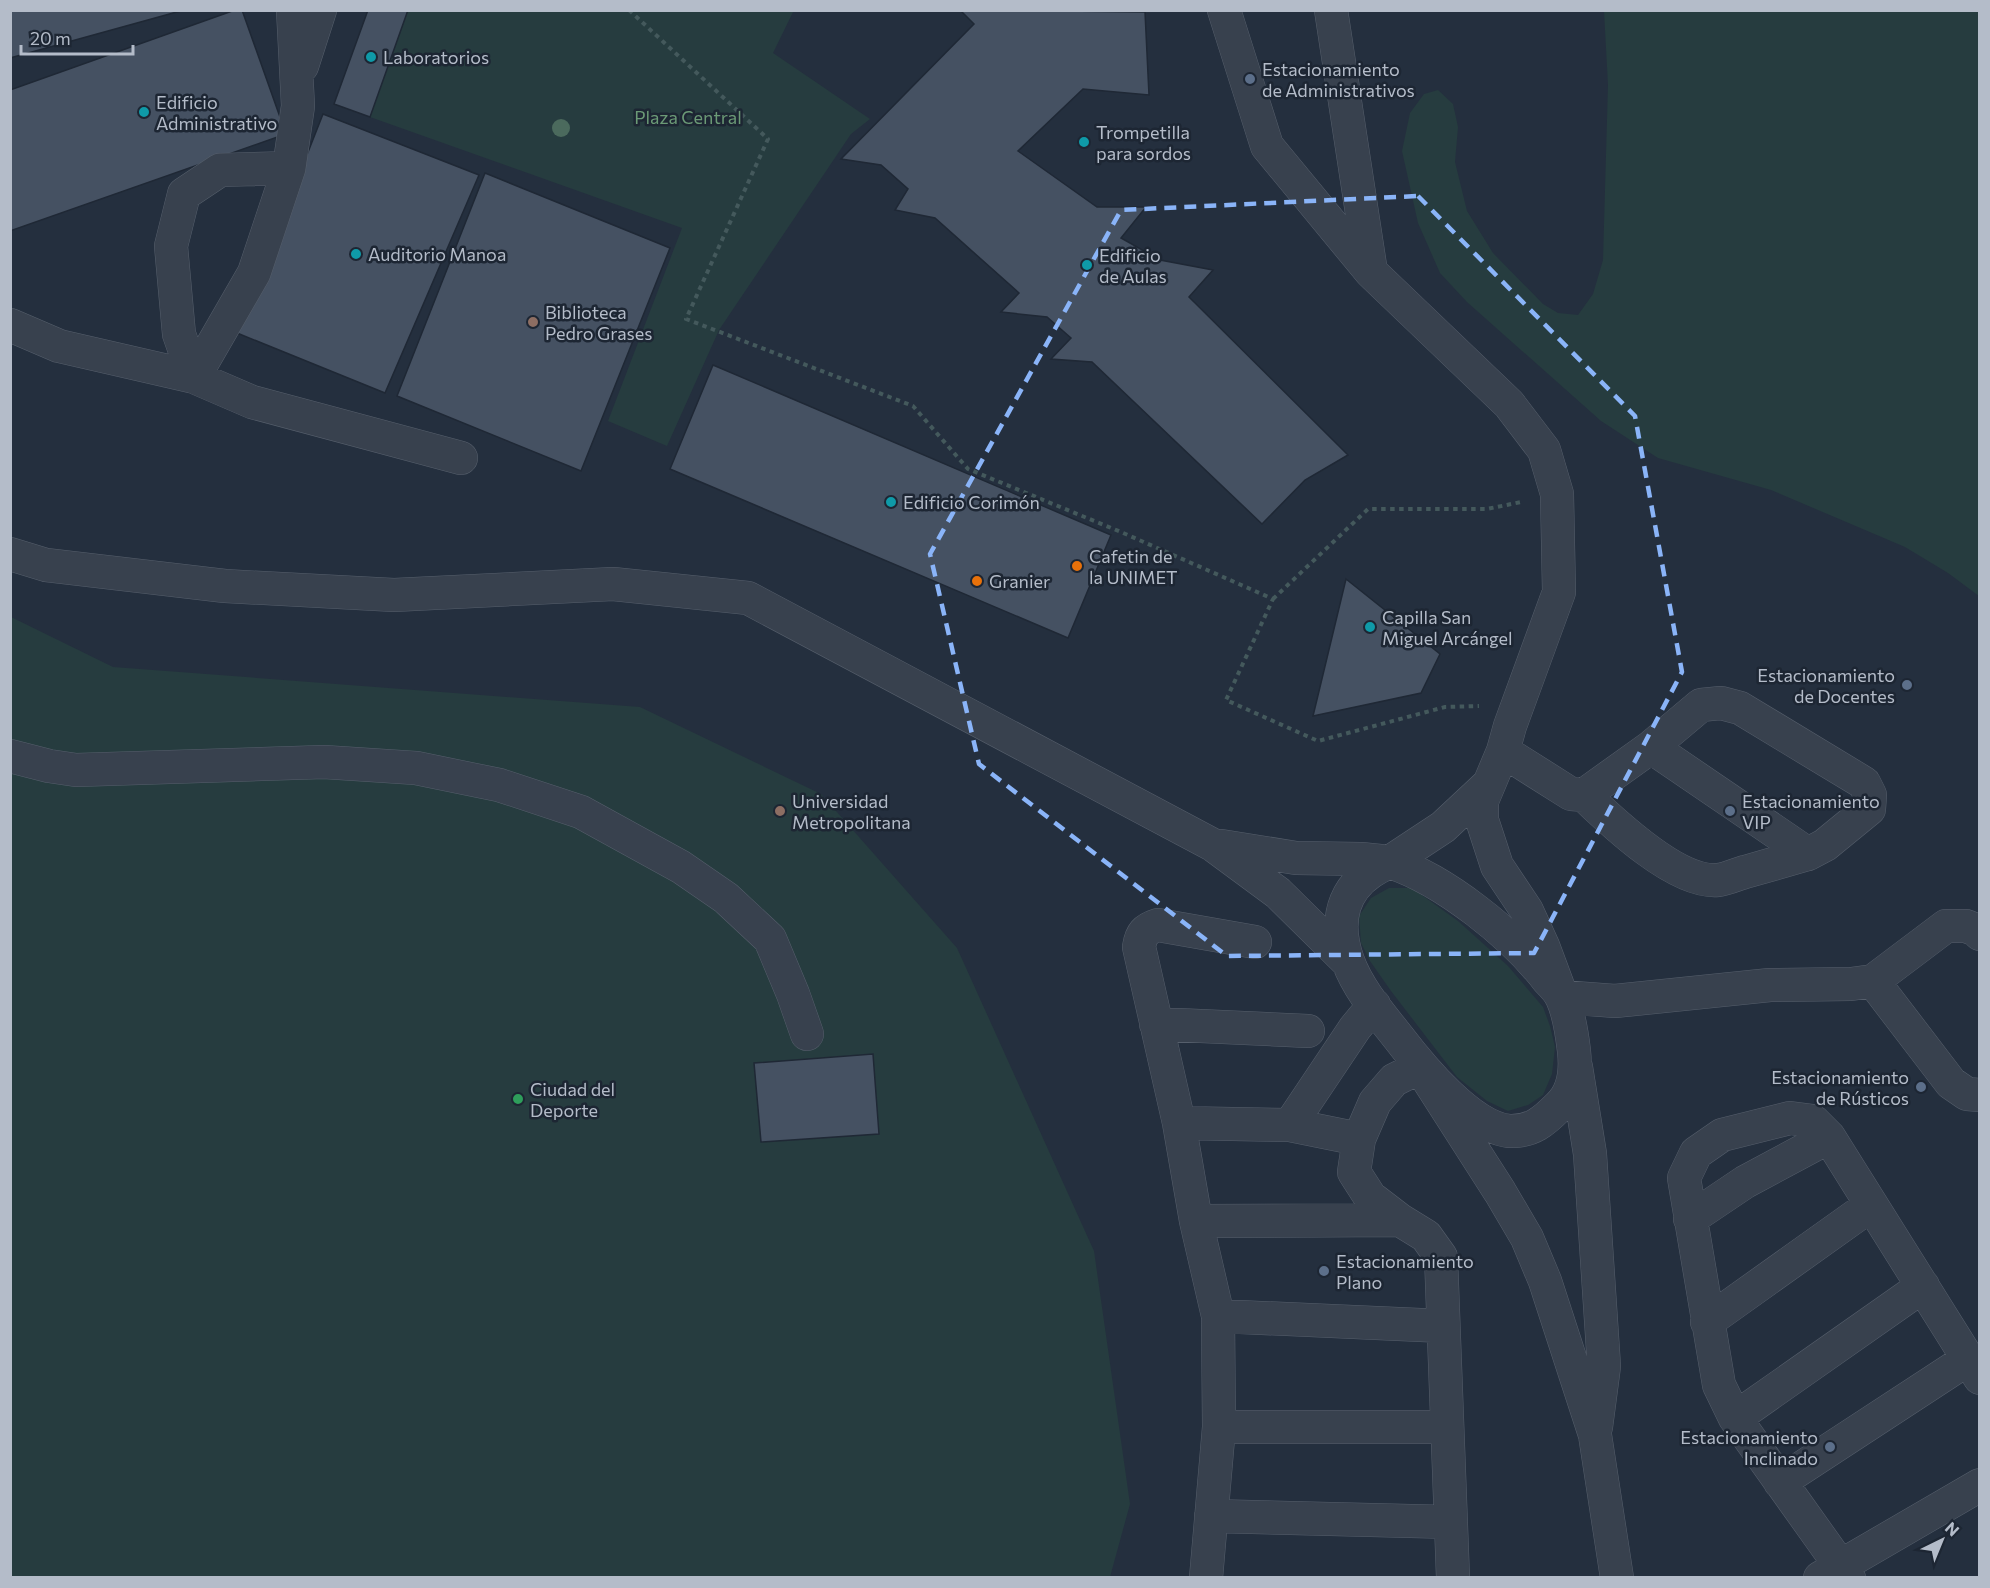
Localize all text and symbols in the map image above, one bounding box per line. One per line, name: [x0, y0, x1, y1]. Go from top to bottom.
scale bar: [21, 18, 134, 56]
text: 20 m: [30, 27, 71, 49]
place label: Laboratorios: [383, 46, 489, 68]
marker: Laboratorios: [364, 50, 378, 64]
place label: Estacionamiento de Administrativos: [1262, 58, 1415, 101]
marker: Estacionamiento de Administrativos: [1243, 72, 1257, 86]
place label: Edificio Administrativo: [156, 91, 277, 134]
marker: Edificio Administrativo: [137, 105, 151, 119]
park label: Plaza Central: [634, 106, 742, 128]
place label: Trompetilla para sordos: [1096, 121, 1191, 164]
marker: Trompetilla para sordos: [1077, 135, 1091, 149]
place label: Auditorio Manoa: [368, 243, 506, 265]
place label: Edificio de Aulas: [1099, 244, 1167, 287]
marker: Auditorio Manoa: [349, 247, 363, 261]
marker: Edificio de Aulas: [1080, 258, 1094, 272]
place label: Biblioteca Pedro Grases: [545, 301, 652, 344]
marker: Biblioteca Pedro Grases: [526, 315, 540, 329]
place label: Edificio Corimón: [903, 491, 1040, 513]
marker: Edificio Corimón: [884, 495, 898, 509]
place label: Cafetin de la UNIMET: [1089, 545, 1178, 588]
marker: Cafetin de la UNIMET: [1070, 559, 1084, 573]
place label: Granier: [989, 570, 1050, 592]
marker: Granier: [970, 574, 984, 588]
place label: Capilla San Miguel Arcángel: [1382, 606, 1513, 649]
marker: Capilla San Miguel Arcángel: [1363, 620, 1377, 634]
place label: Estacionamiento de Docentes: [1757, 664, 1895, 707]
marker: Estacionamiento de Docentes: [1900, 678, 1914, 692]
place label: Universidad Metropolitana: [792, 790, 911, 833]
place label: Estacionamiento VIP: [1742, 790, 1880, 833]
marker: Universidad Metropolitana: [773, 804, 787, 818]
marker: Estacionamiento VIP: [1723, 804, 1737, 818]
place label: Estacionamiento de Rústicos: [1771, 1066, 1909, 1109]
place label: Ciudad del Deporte: [530, 1078, 615, 1121]
marker: Estacionamiento de Rústicos: [1914, 1080, 1928, 1094]
marker: Ciudad del Deporte: [511, 1092, 525, 1106]
place label: Estacionamiento Plano: [1336, 1250, 1474, 1293]
marker: Estacionamiento Plano: [1317, 1264, 1331, 1278]
place label: Estacionamiento Inclinado: [1680, 1426, 1818, 1469]
marker: Estacionamiento Inclinado: [1823, 1440, 1837, 1454]
north arrow: [1912, 1510, 1972, 1570]
text: N: [1942, 1518, 1963, 1540]

